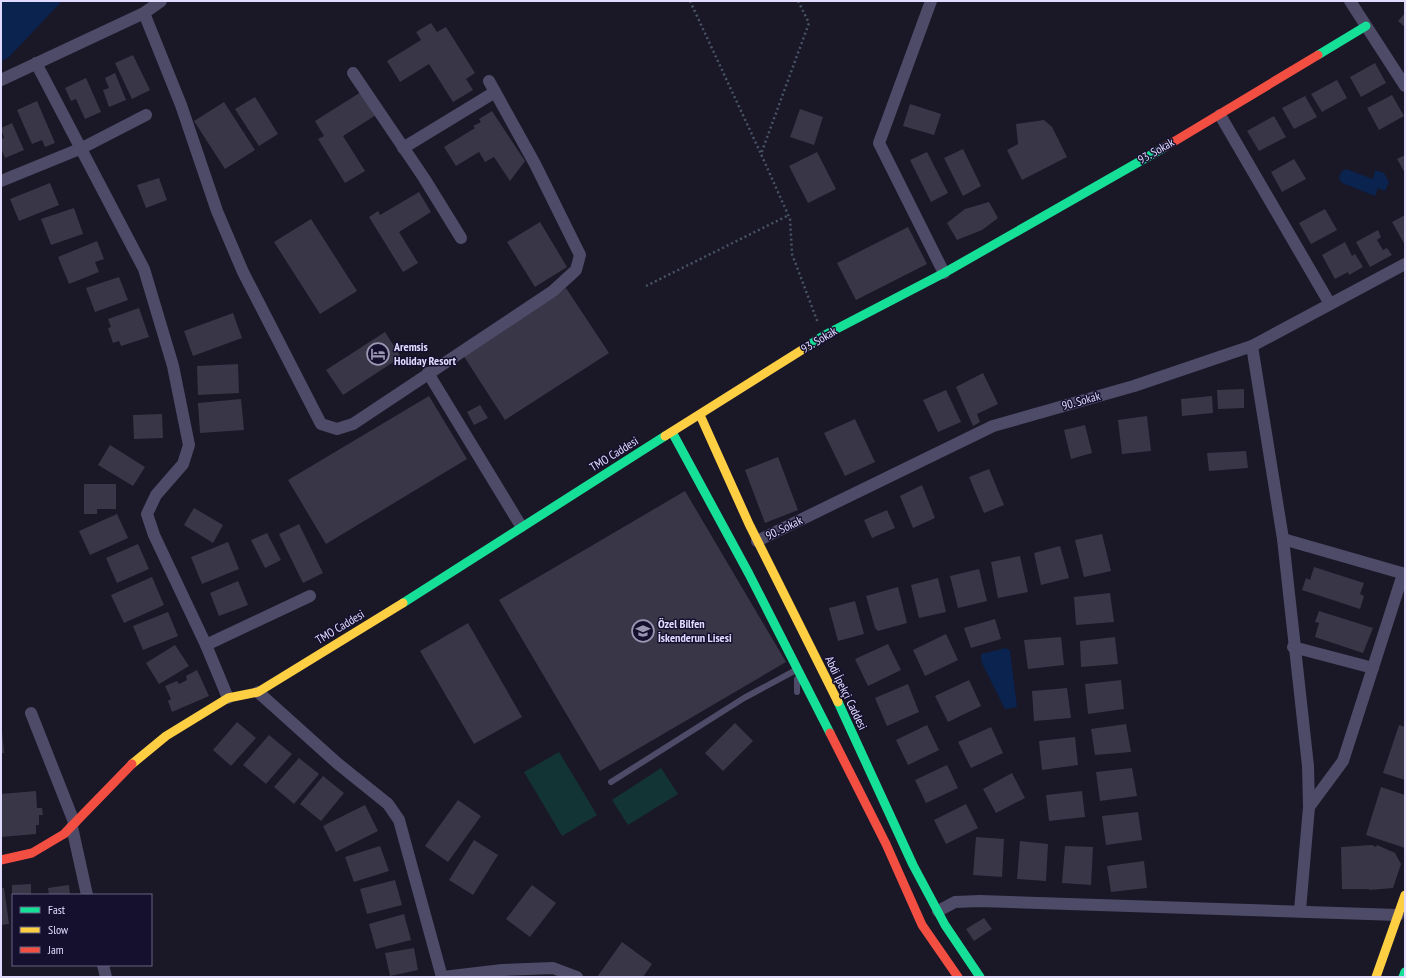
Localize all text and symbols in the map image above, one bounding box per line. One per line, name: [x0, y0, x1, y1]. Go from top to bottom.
street label: 93. Sokak: [1135, 134, 1177, 167]
street label: 93. Sokak: [798, 323, 840, 356]
place label: Aremsis Holiday Resort: [393, 339, 457, 368]
hotel icon: Aremsis Holiday Resort: [365, 341, 391, 367]
street label: 90. Sokak: [1060, 388, 1102, 413]
street label: TMO Caddesi: [587, 433, 641, 474]
street label: 90. Sokak: [763, 512, 805, 543]
street label: TMO Caddesi: [313, 606, 367, 647]
place label: Özel Bilfen İskenderun Lisesi: [658, 616, 732, 645]
school or university icon: Özel Bilfen İskenderun Lisesi: [630, 618, 656, 644]
street label: Abdi İpekçi Caddesi: [822, 653, 871, 732]
legend: [12, 894, 152, 966]
text: Fast: [48, 902, 66, 917]
text: Slow: [48, 922, 69, 937]
text: Jam: [47, 942, 64, 957]

